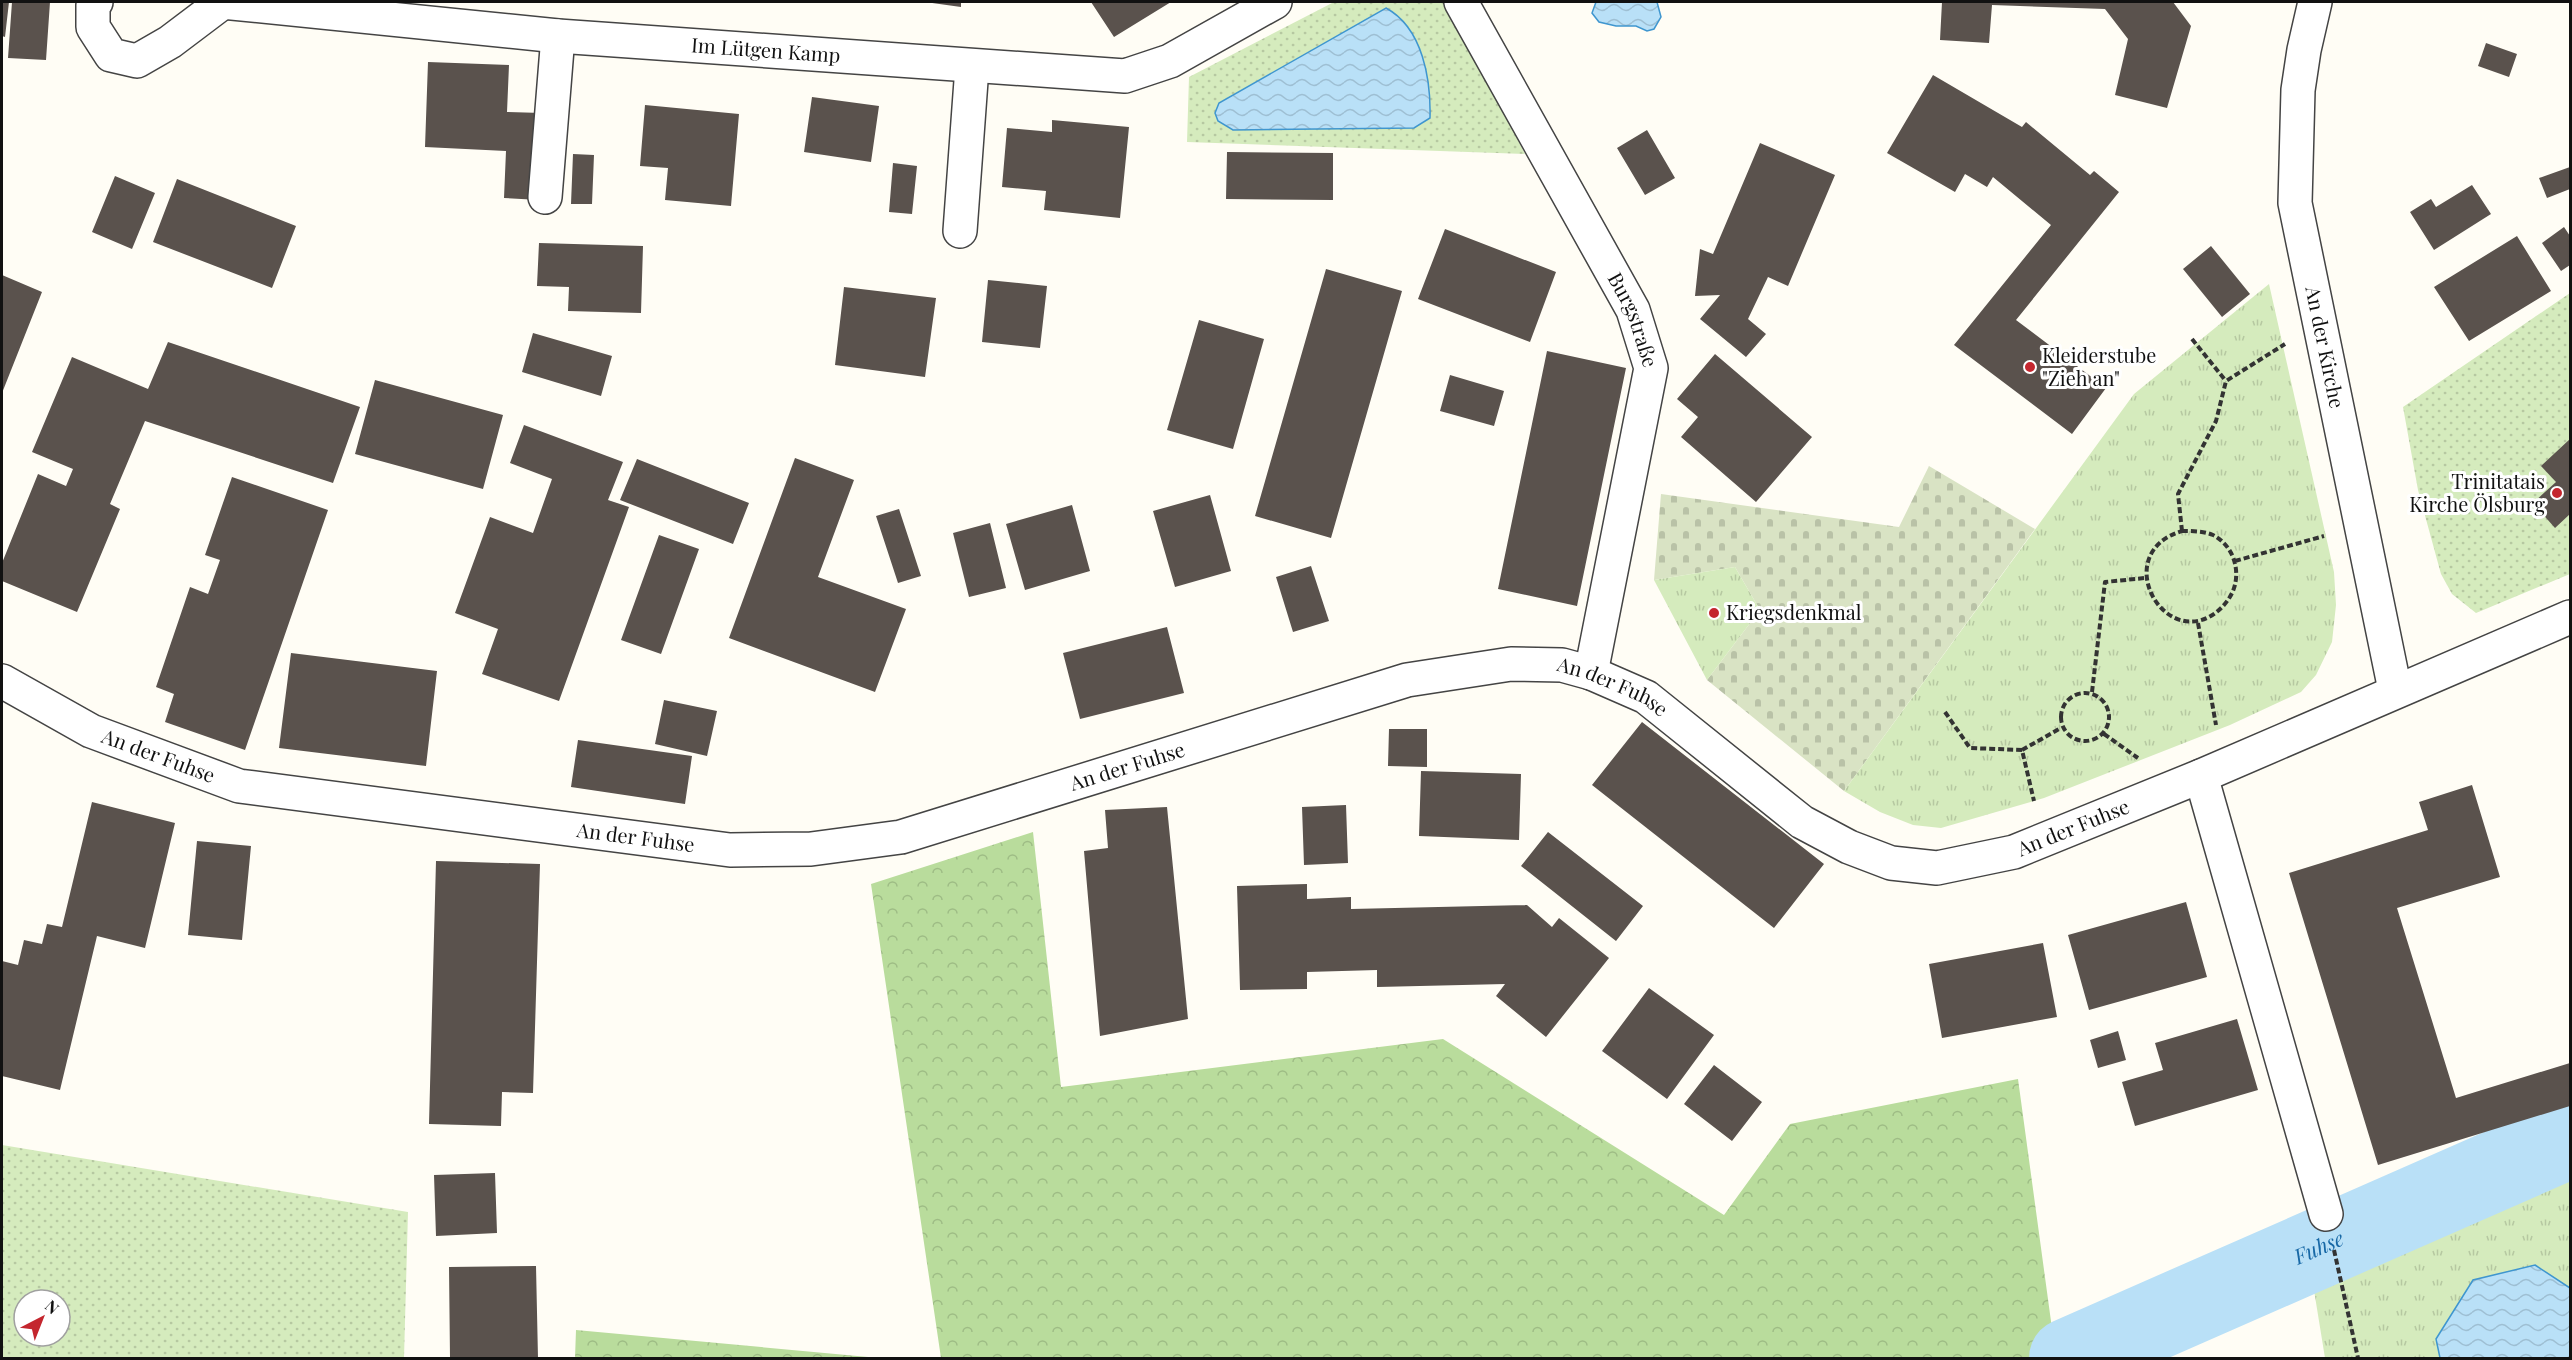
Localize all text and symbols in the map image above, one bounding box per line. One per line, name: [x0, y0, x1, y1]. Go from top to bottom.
street label: Im Lütgen Kamp: [690, 30, 841, 68]
street label: Burgstraße: [1603, 267, 1665, 370]
street label: An der Kirche: [2300, 283, 2352, 410]
place label: Kleiderstube "Zieh an": [2042, 341, 2156, 391]
marker: Kleiderstube "Zieh an": [2023, 360, 2037, 374]
place label: Trinitatais Kirche Ölsburg: [2409, 467, 2545, 517]
marker: Trinitatais Kirche Ölsburg: [2550, 486, 2564, 500]
place label: Kriegsdenkmal: [1726, 598, 1862, 625]
marker: Kriegsdenkmal: [1707, 606, 1721, 620]
street label: An der Fuhse: [1554, 649, 1674, 722]
street label: An der Fuhse: [98, 721, 219, 788]
street label: An der Fuhse: [1065, 735, 1188, 796]
street label: An der Fuhse: [2012, 792, 2133, 862]
street label: An der Fuhse: [574, 815, 696, 857]
water label: Fuhse: [2288, 1223, 2348, 1270]
north arrow: [12, 1288, 72, 1348]
text: N: [41, 1295, 64, 1318]

